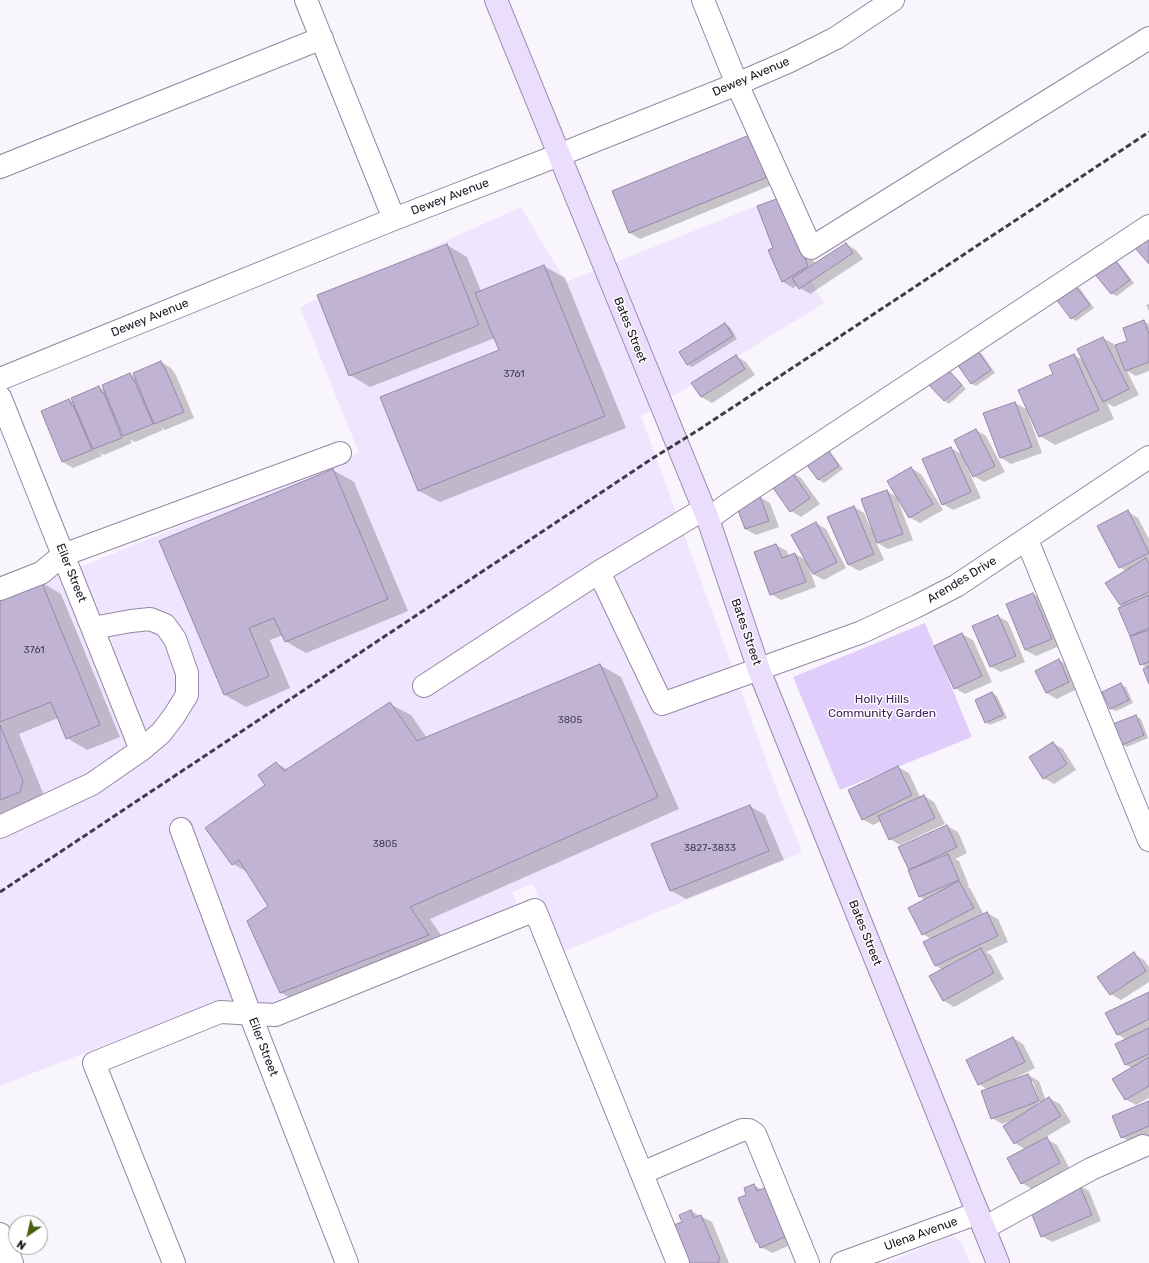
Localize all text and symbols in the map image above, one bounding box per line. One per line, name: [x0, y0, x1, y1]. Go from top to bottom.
street label: Dewey Avenue: [710, 54, 792, 100]
street label: Dewey Avenue: [409, 176, 491, 218]
street label: Bates Street: [610, 295, 650, 365]
street label: Dewey Avenue: [109, 296, 191, 340]
house number: 3761: [504, 368, 524, 380]
street label: Eiler Street: [53, 542, 89, 604]
street label: Arendes Drive: [925, 554, 999, 606]
street label: Bates Street: [728, 597, 764, 667]
house number: 3761: [24, 644, 44, 656]
park label: Holly Hills Community Garden: [828, 693, 936, 721]
house number: 3805: [558, 714, 582, 726]
house number: 3805: [373, 838, 397, 850]
house number: 3827-3833: [684, 842, 736, 854]
street label: Bates Street: [845, 898, 885, 968]
street label: Eiler Street: [245, 1015, 281, 1079]
street label: Ulena Avenue: [882, 1214, 960, 1254]
north arrow: [8, 1215, 48, 1255]
text: N: [15, 1237, 28, 1252]

